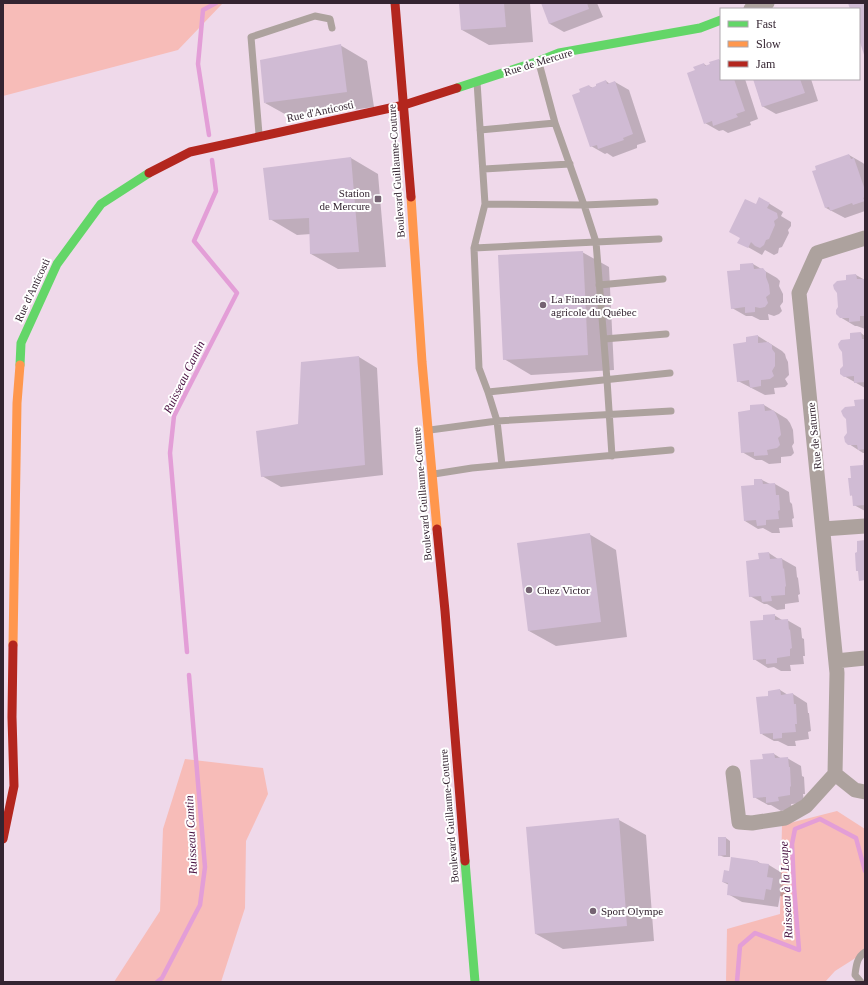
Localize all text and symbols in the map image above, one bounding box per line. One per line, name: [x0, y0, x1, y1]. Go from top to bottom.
legend: [720, 8, 860, 80]
text: Fast: [756, 17, 777, 31]
text: Slow: [756, 37, 781, 51]
street label: Rue de Mercure: [502, 46, 574, 78]
text: Jam: [756, 57, 776, 71]
street label: Rue d'Anticosti: [285, 98, 355, 124]
street label: Boulevard Guillaume-Couture: [385, 104, 407, 238]
place label: Station de Mercure: [320, 187, 370, 212]
marker: Station de Mercure: [373, 194, 383, 204]
street label: Rue d'Anticosti: [12, 257, 52, 323]
place label: La Financière agricole du Québec: [551, 293, 637, 318]
marker: La Financière agricole du Québec: [538, 300, 548, 310]
water label: Ruisseau Cantin: [160, 338, 208, 416]
street label: Rue de Saturne: [805, 402, 823, 470]
street label: Boulevard Guillaume-Couture: [410, 427, 434, 561]
place label: Chez Victor: [537, 584, 590, 596]
marker: Chez Victor: [524, 585, 534, 595]
street label: Boulevard Guillaume-Couture: [437, 749, 461, 883]
water label: Ruisseau Cantin: [182, 795, 200, 876]
water label: Ruisseau à la Loupe: [776, 840, 796, 940]
place label: Sport Olympe: [601, 905, 663, 917]
marker: Sport Olympe: [588, 906, 598, 916]

